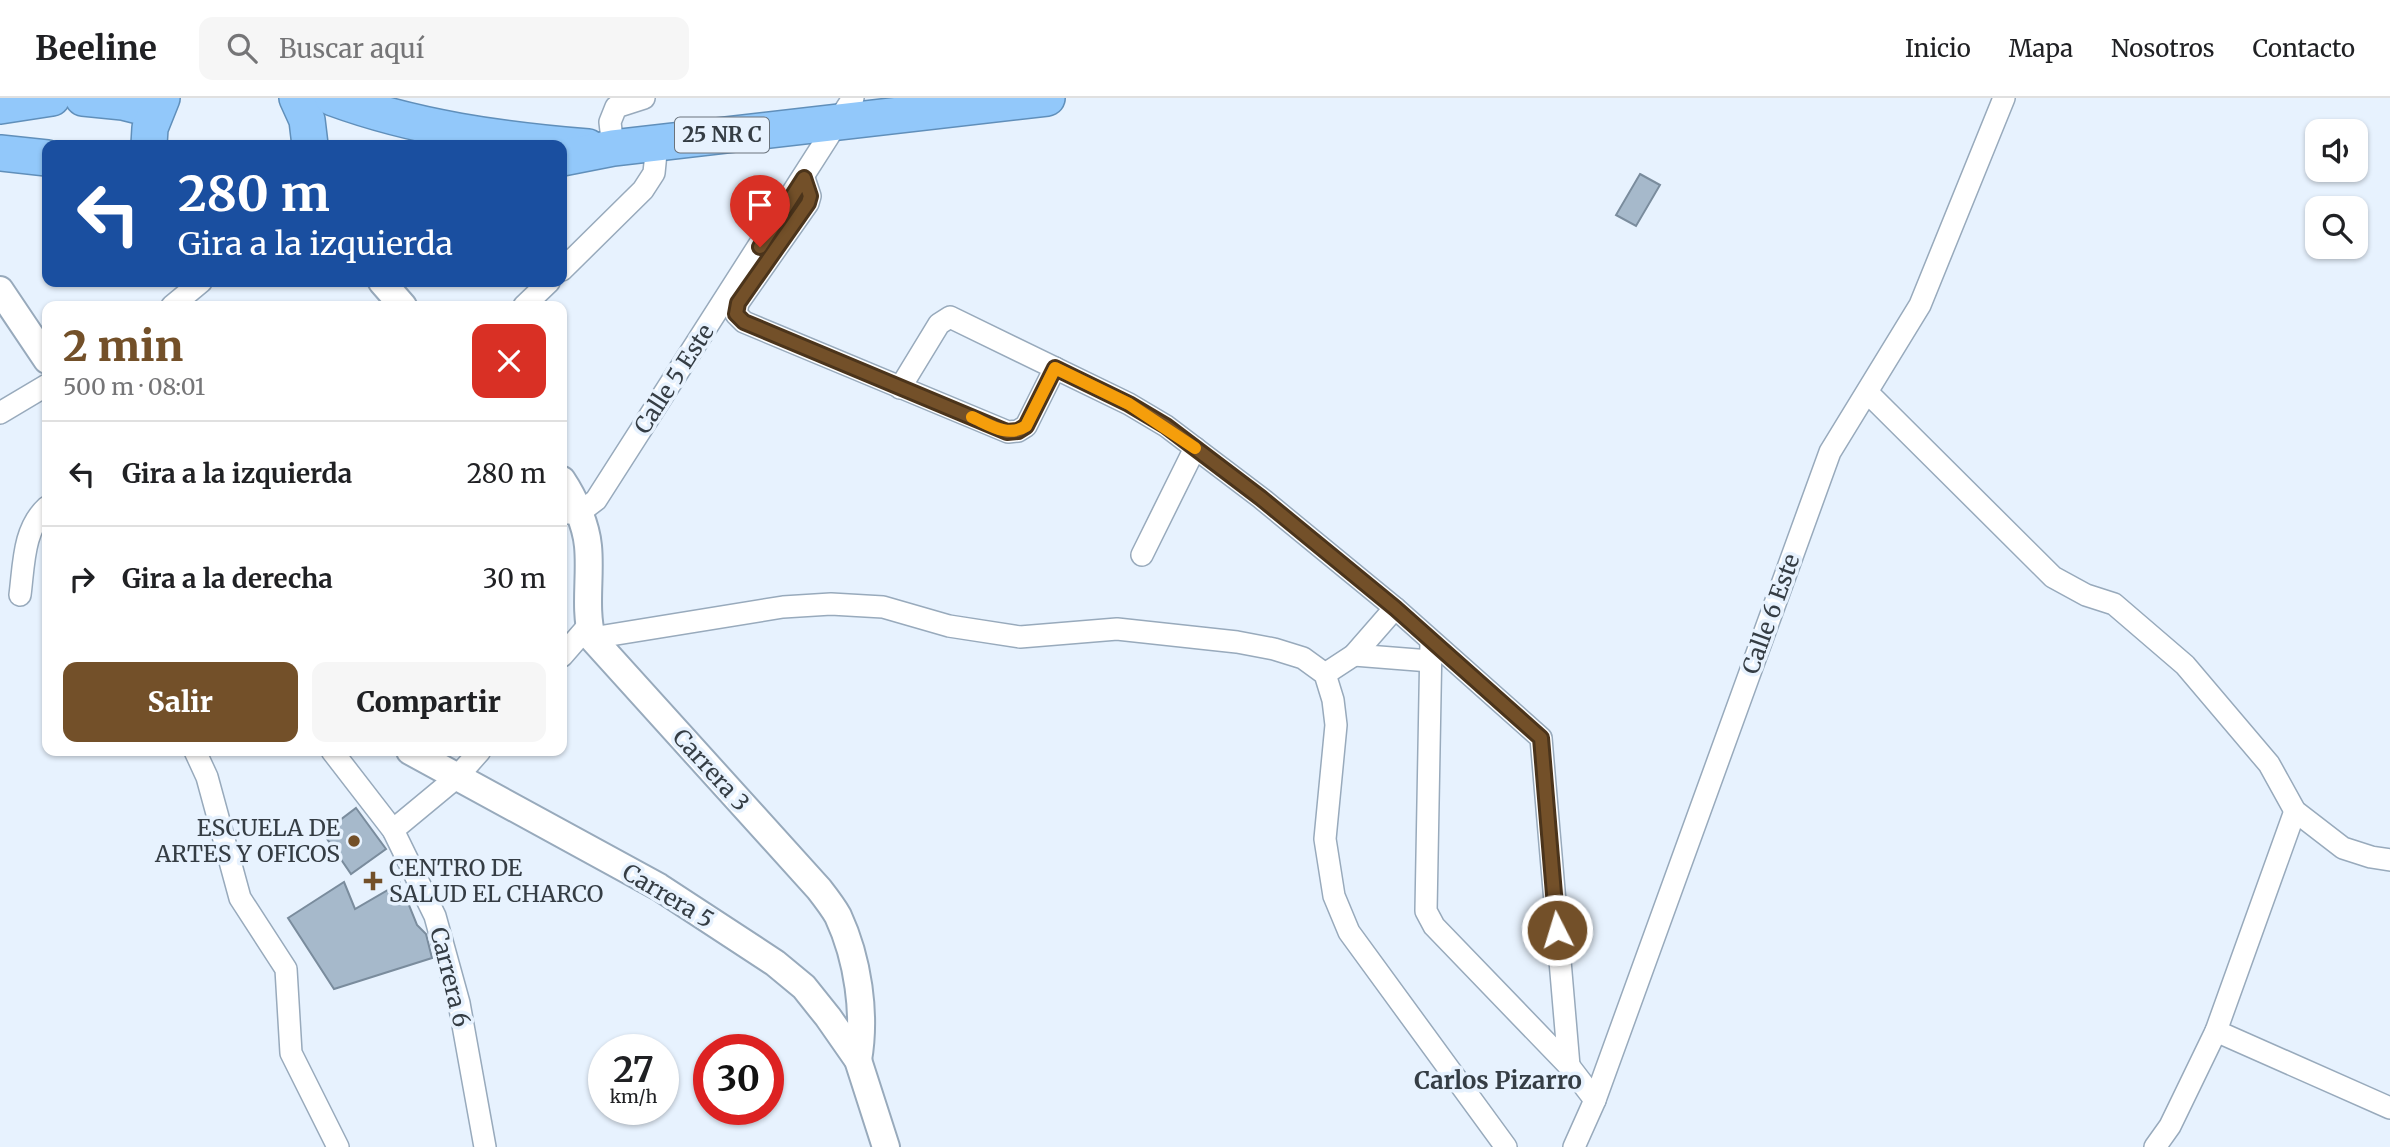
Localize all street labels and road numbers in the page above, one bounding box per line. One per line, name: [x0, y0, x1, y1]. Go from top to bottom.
road number: 25 NR C: [675, 118, 769, 152]
street label: Calle 5 Este: [627, 318, 720, 439]
street label: Calle 6 Este: [1735, 550, 1806, 678]
street label: Carrera 3: [667, 723, 756, 817]
street label: Carrera 5: [617, 857, 719, 934]
street label: Carrera 6: [424, 924, 477, 1030]

